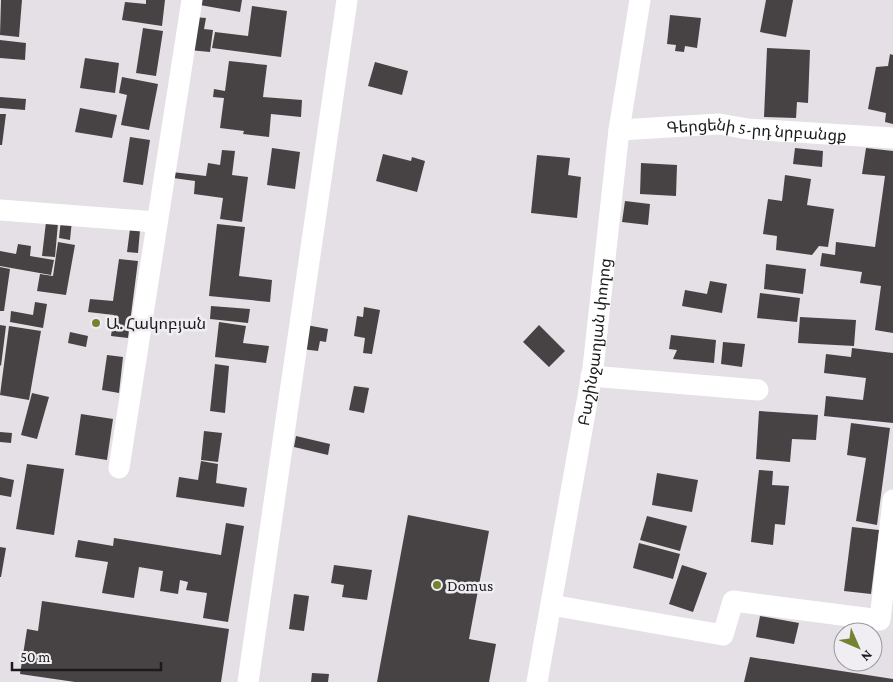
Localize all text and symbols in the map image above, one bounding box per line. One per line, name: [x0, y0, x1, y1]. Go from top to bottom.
street label: Գերցենի 5-րդ նրբանցք: [666, 116, 847, 145]
street label: Բաշինջաղյան փողոց: [575, 257, 615, 427]
place label: Ա. Հակոբյան: [106, 315, 206, 333]
marker: Ա. Հակոբյան: [90, 317, 102, 329]
place label: Domus: [447, 577, 493, 594]
marker: Domus: [431, 579, 443, 591]
north arrow: [833, 622, 883, 672]
scale bar: [12, 640, 161, 672]
text: N: [858, 647, 876, 666]
text: 50 m: [20, 649, 50, 665]

